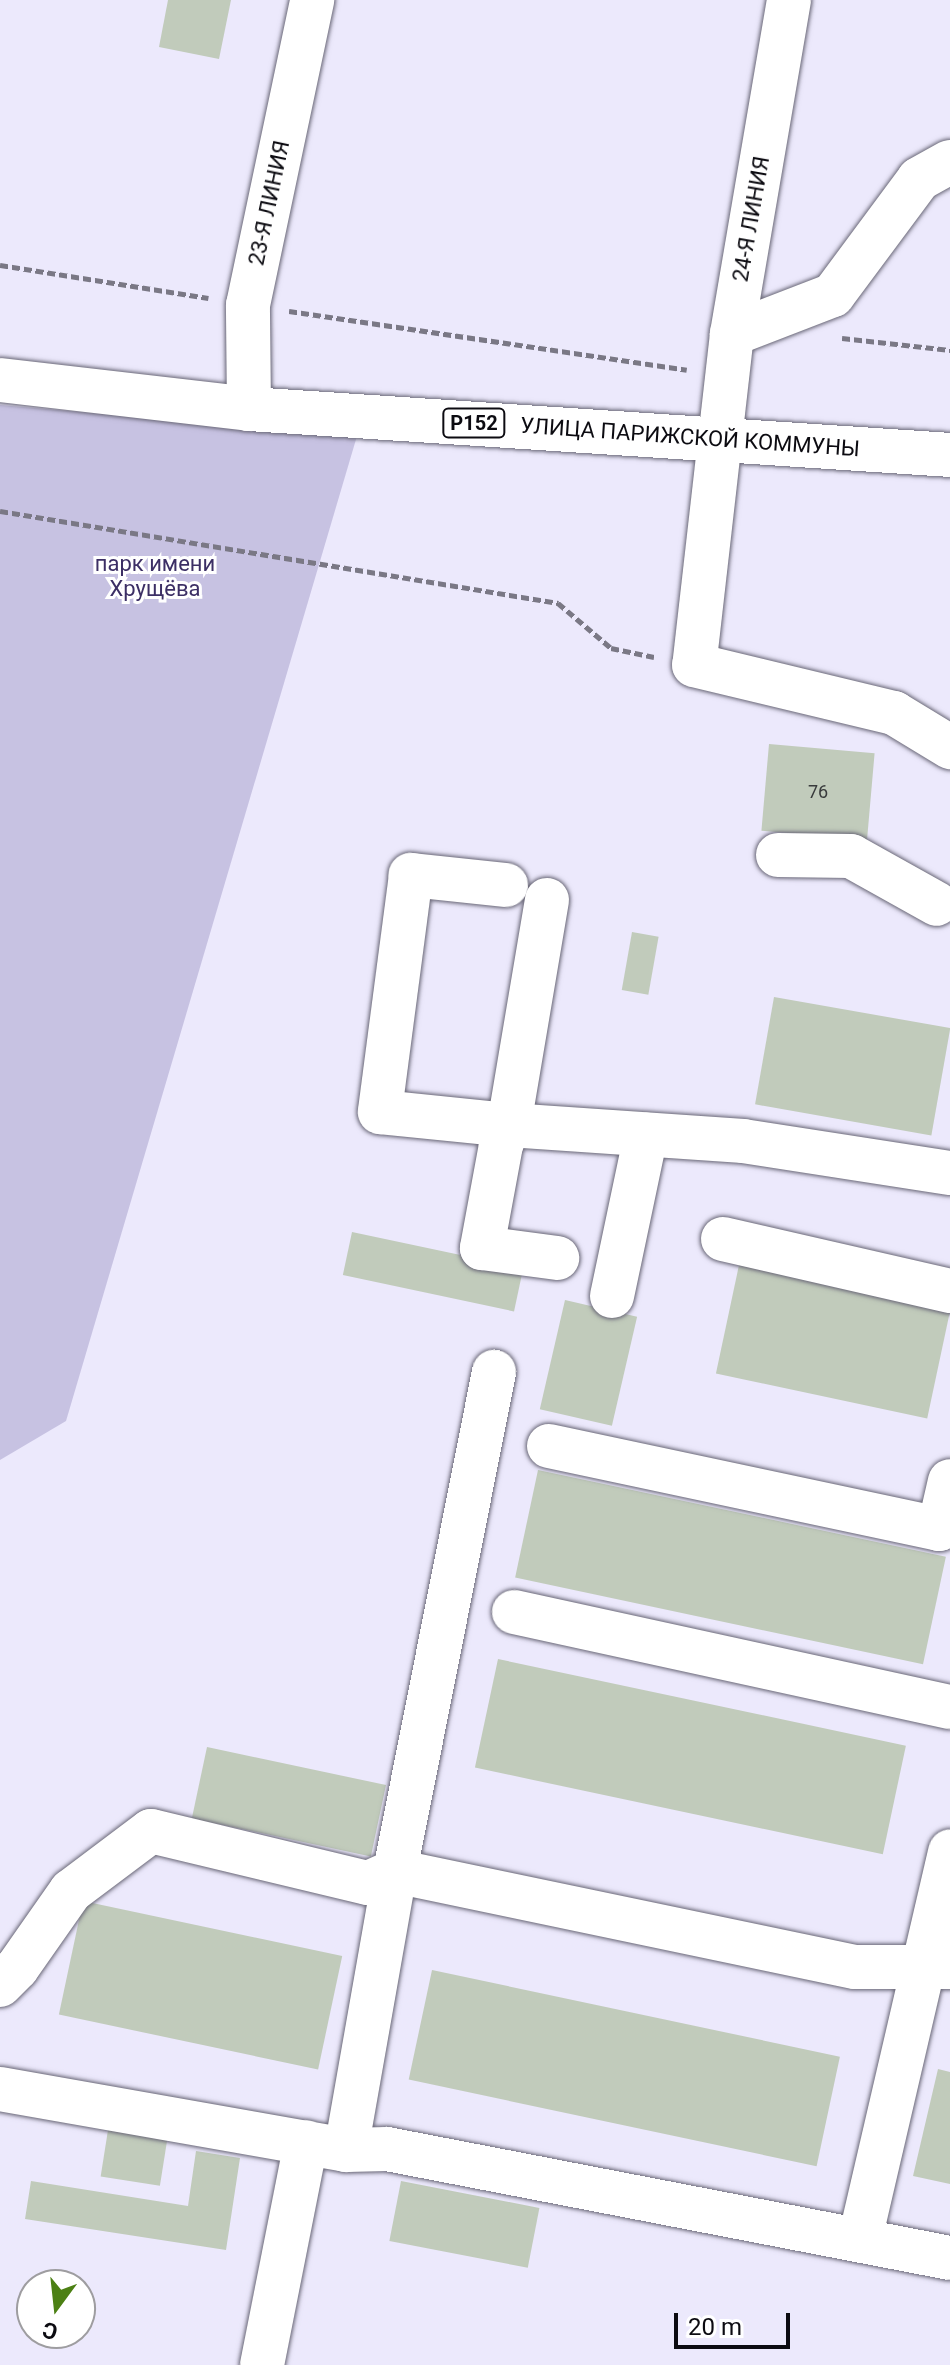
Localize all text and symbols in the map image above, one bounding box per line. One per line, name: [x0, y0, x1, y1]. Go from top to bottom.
street label: 23-Я ЛИНИЯ: [243, 138, 295, 268]
street label: 24-Я ЛИНИЯ: [727, 154, 775, 284]
road number: Р152: [442, 407, 506, 439]
street label: УЛИЦА ПАРИЖСКОЙ КОММУНЫ: [519, 412, 861, 462]
park label: парк имени Хрущёва: [95, 550, 215, 602]
house number: 76: [808, 781, 828, 803]
north arrow: [16, 2269, 96, 2349]
scale bar: [678, 2297, 794, 2347]
text: 20 m: [688, 2313, 742, 2341]
text: С: [40, 2317, 60, 2345]

